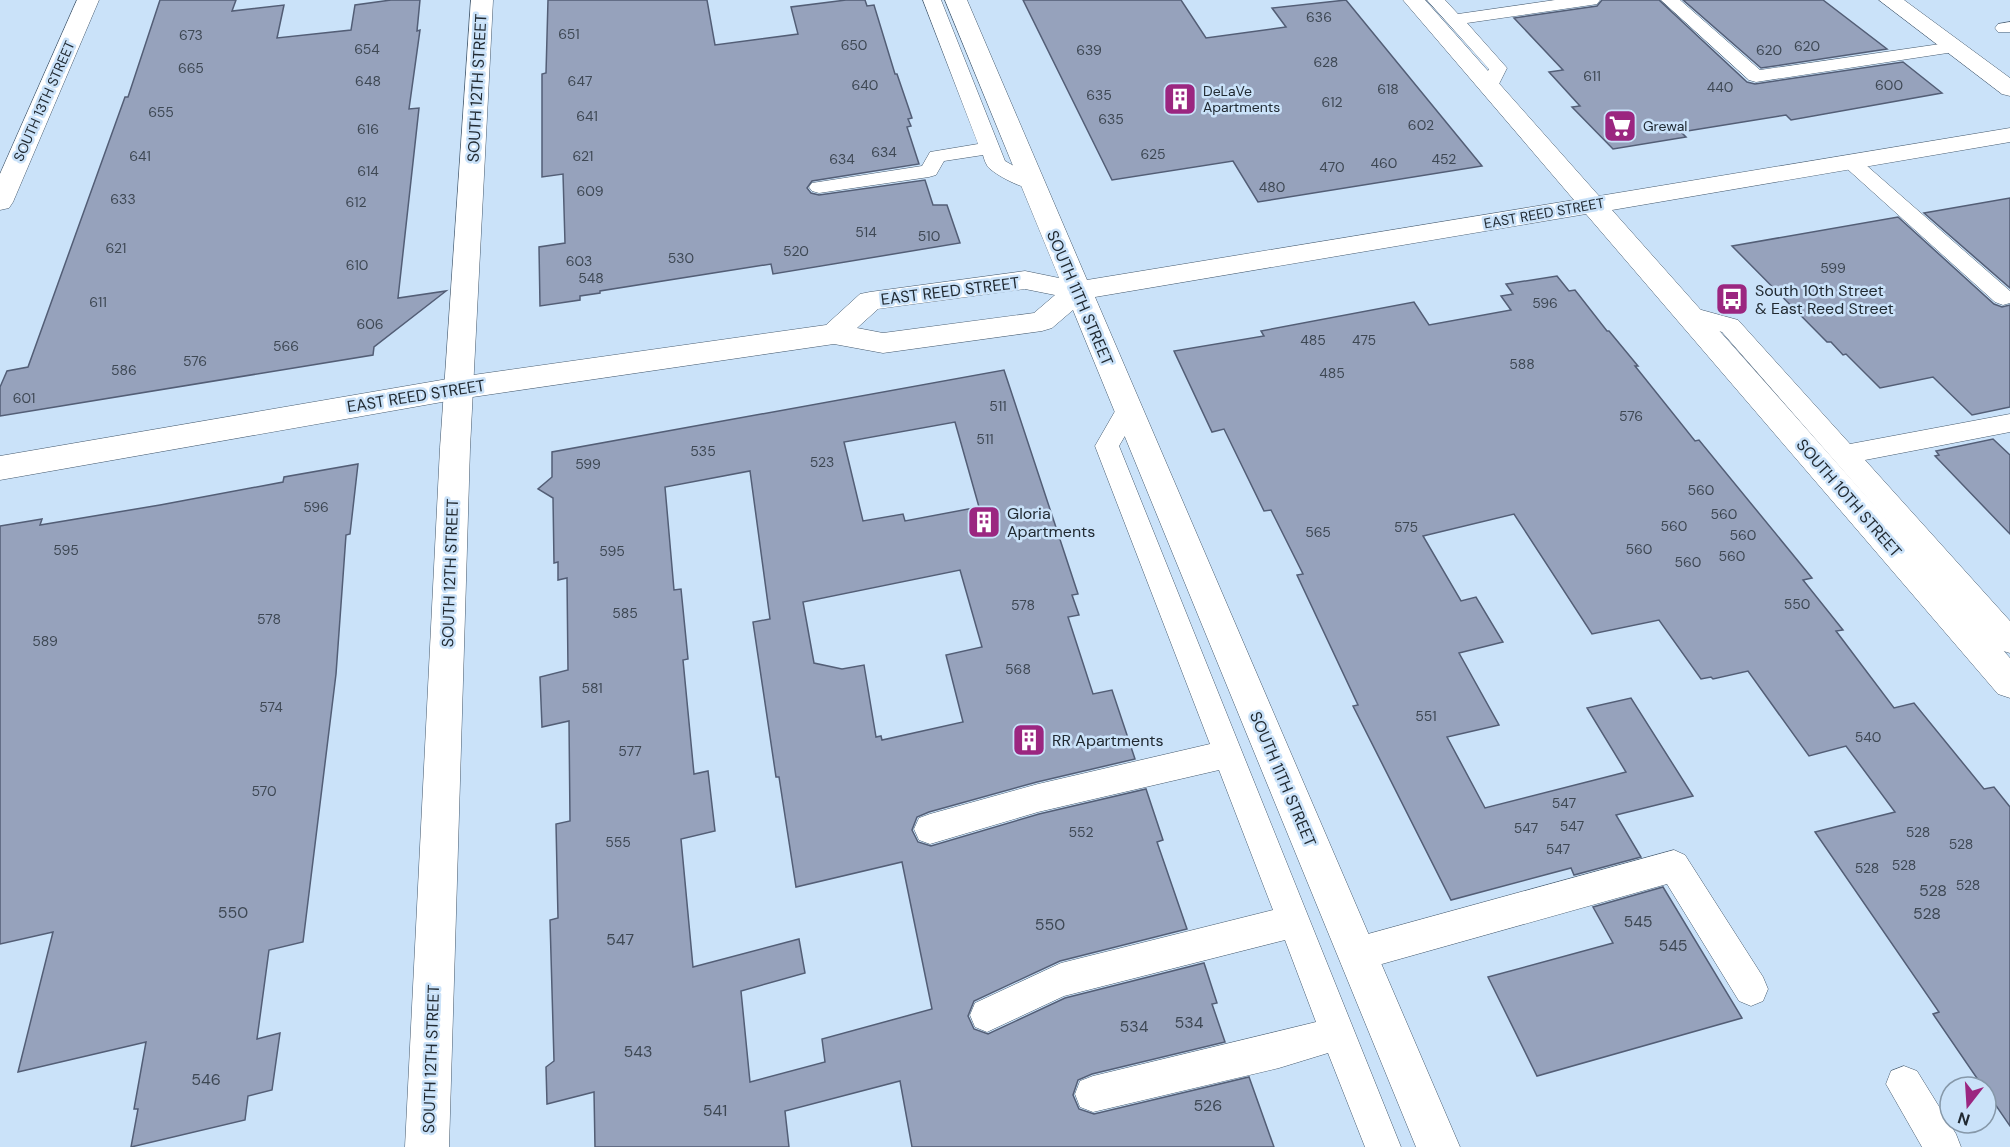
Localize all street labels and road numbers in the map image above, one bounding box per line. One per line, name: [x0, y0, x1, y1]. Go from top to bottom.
street label: SOUTH 12TH STREET: [463, 13, 491, 163]
street label: SOUTH 13TH STREET: [9, 38, 79, 164]
street label: EAST REED STREET: [1482, 194, 1606, 232]
street label: SOUTH 11TH STREET: [1042, 227, 1118, 369]
street label: EAST REED STREET: [880, 272, 1020, 310]
street label: EAST REED STREET: [346, 375, 486, 417]
street label: SOUTH 10TH STREET: [1792, 434, 1906, 562]
street label: SOUTH 12TH STREET: [437, 498, 463, 648]
street label: SOUTH 11TH STREET: [1245, 708, 1321, 850]
street label: SOUTH 12TH STREET: [418, 984, 444, 1134]

